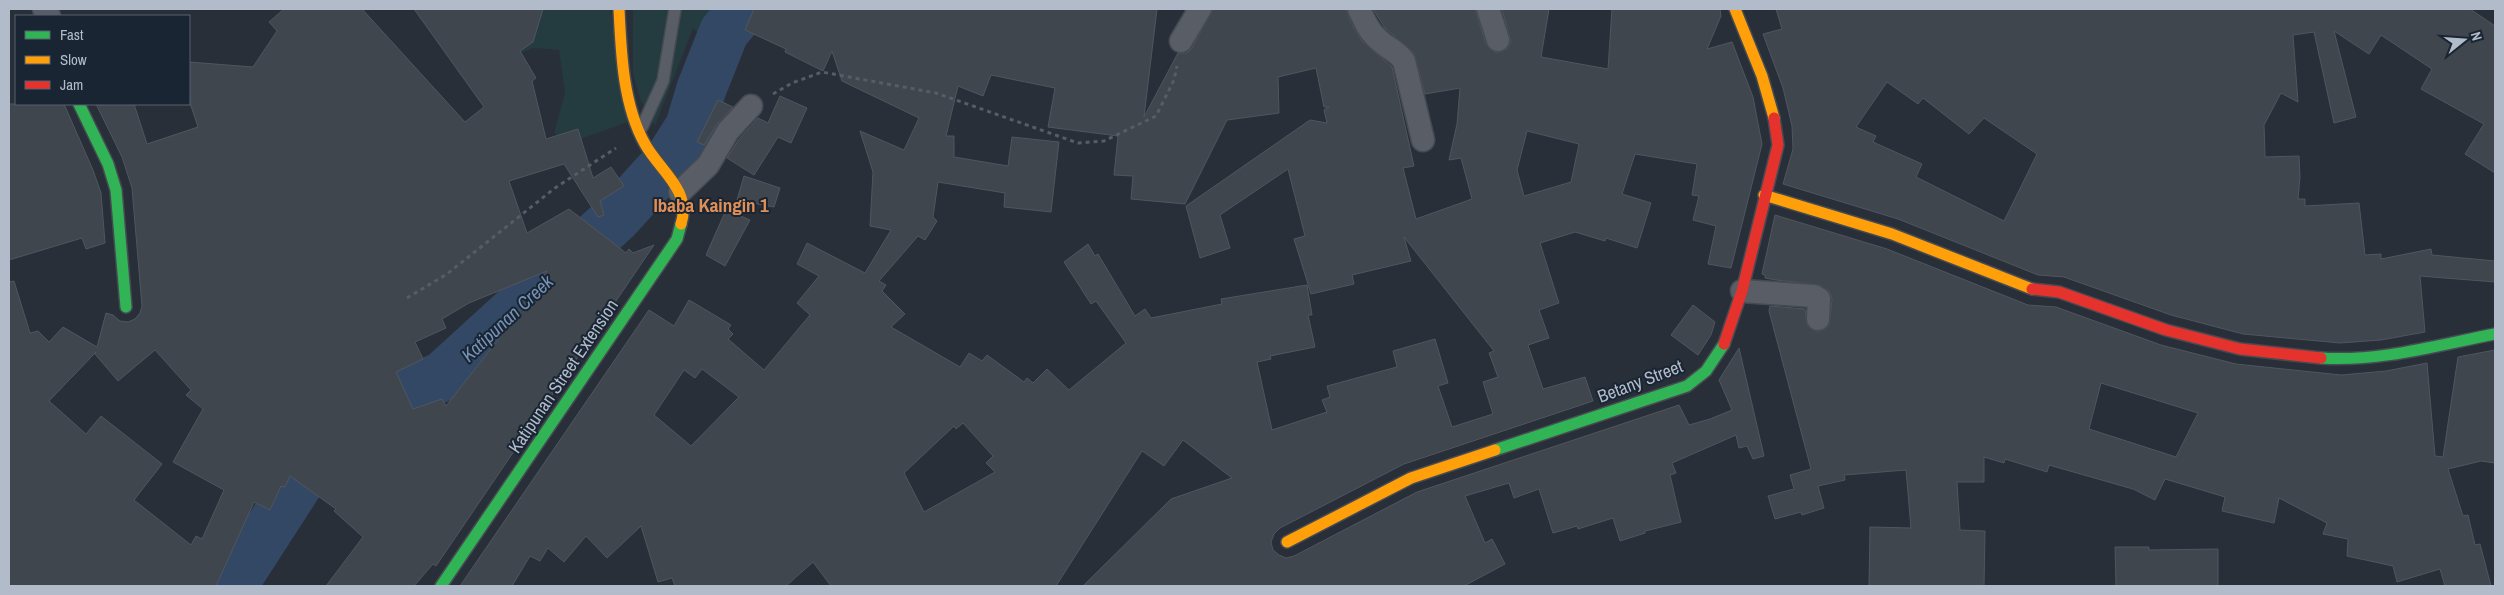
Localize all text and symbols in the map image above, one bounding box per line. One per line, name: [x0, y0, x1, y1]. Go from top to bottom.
legend: [15, 15, 190, 105]
north arrow: [2439, 15, 2489, 65]
text: Fast: [60, 24, 84, 45]
text: N: [2467, 30, 2486, 43]
text: Slow: [60, 49, 87, 70]
text: Jam: [60, 74, 83, 95]
district label: Ibaba Kaingin 1: [653, 192, 769, 218]
water label: Katipunan Creek: [455, 268, 560, 367]
street label: Katipunan Street Extension: [502, 294, 624, 458]
street label: Betany Street: [1594, 353, 1686, 409]

